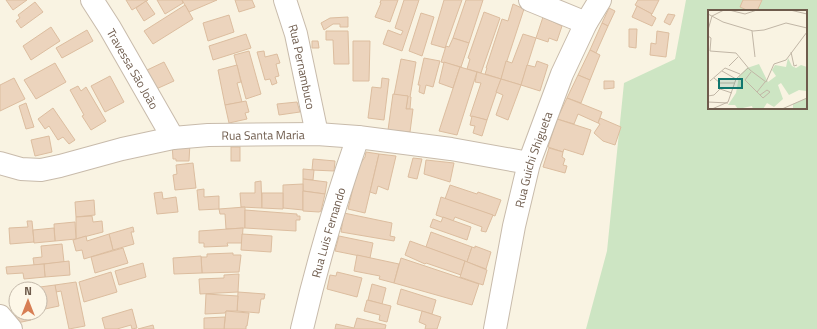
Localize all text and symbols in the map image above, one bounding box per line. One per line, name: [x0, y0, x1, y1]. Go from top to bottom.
inset map: [708, 10, 807, 109]
street label: Rua Pernambuco: [284, 22, 321, 111]
street label: Travessa São João: [102, 25, 164, 113]
street label: Rua Guichi Shigueta: [509, 109, 557, 210]
street label: Rua Santa Maria: [221, 125, 305, 144]
street label: Rua Luis Fernando: [306, 185, 350, 280]
north arrow: [8, 281, 48, 321]
text: N: [24, 283, 32, 299]

